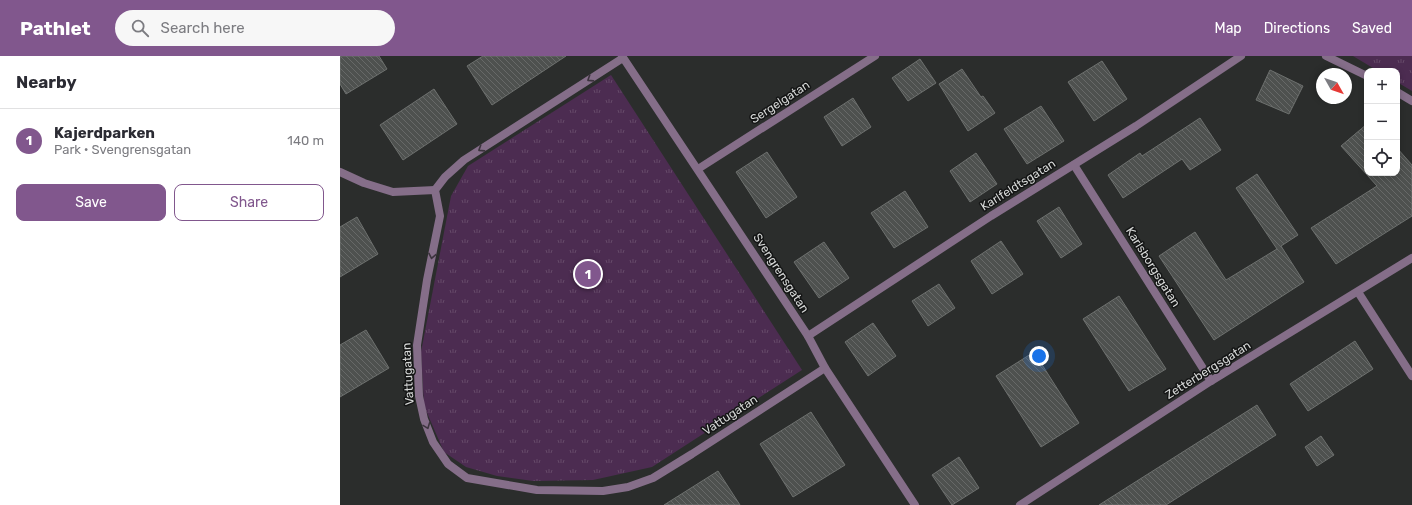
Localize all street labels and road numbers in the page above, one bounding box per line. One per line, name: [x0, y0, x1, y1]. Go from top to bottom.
street label: Sergelgatan: [748, 78, 812, 126]
street label: Karlfeldtsgatan: [978, 156, 1058, 214]
street label: Karlsborgsgatan: [1123, 225, 1183, 309]
street label: Svengrensgatan: [750, 231, 812, 315]
street label: Zetterbergsgatan: [1163, 338, 1253, 402]
street label: Vattugatan: [399, 342, 417, 406]
street label: Vattugatan: [700, 392, 760, 438]

